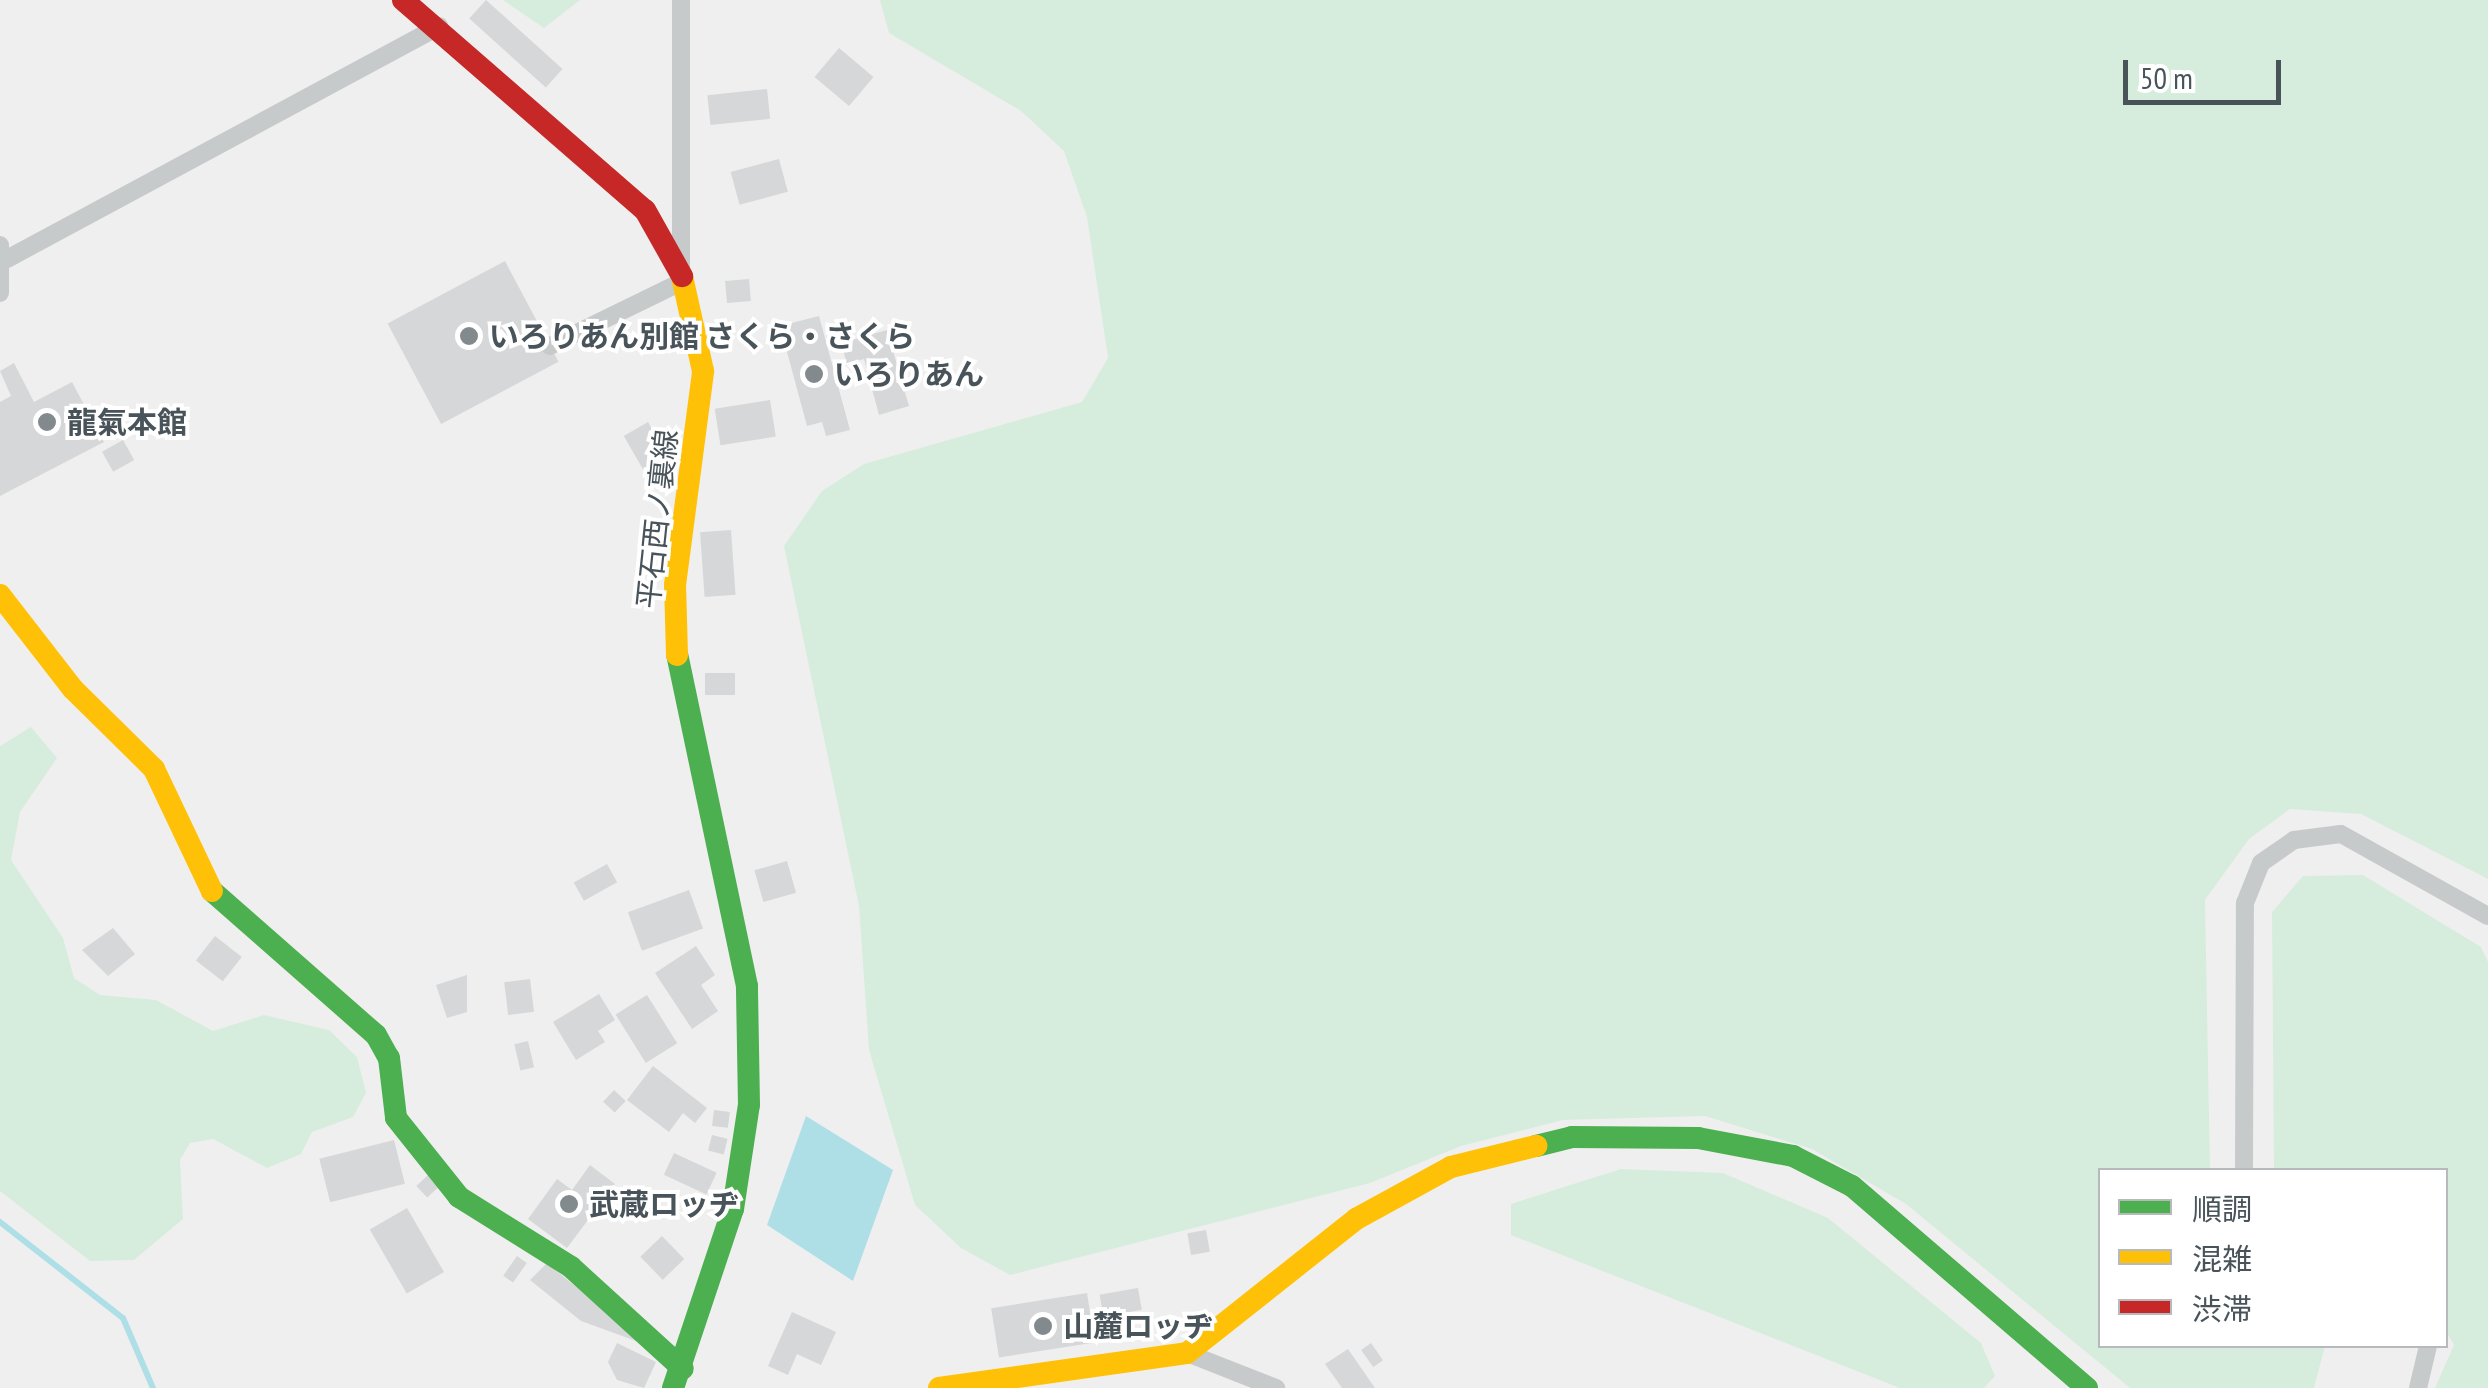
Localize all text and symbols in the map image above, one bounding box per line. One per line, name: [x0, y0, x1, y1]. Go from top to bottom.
scale bar: [2128, 40, 2286, 102]
text: 50 m: [2140, 58, 2193, 97]
place label: いろりあん別館 さくら・さくら: [489, 318, 915, 354]
marker: いろりあん別館 さくら・さくら: [458, 325, 480, 347]
place label: いろりあん: [834, 356, 984, 392]
marker: いろりあん: [803, 363, 825, 385]
place label: 龍氣本館: [67, 404, 187, 440]
marker: 龍氣本館: [36, 411, 58, 433]
street label: 平石西ノ裏線: [630, 428, 684, 610]
legend: [2098, 1168, 2448, 1348]
place label: 武蔵ロッヂ: [589, 1186, 739, 1222]
text: 順調: [2192, 1189, 2252, 1228]
marker: 武蔵ロッヂ: [558, 1193, 580, 1215]
text: 混雑: [2192, 1239, 2252, 1278]
text: 渋滞: [2192, 1289, 2252, 1328]
place label: 山麓ロッヂ: [1063, 1308, 1213, 1344]
marker: 山麓ロッヂ: [1032, 1315, 1054, 1337]

